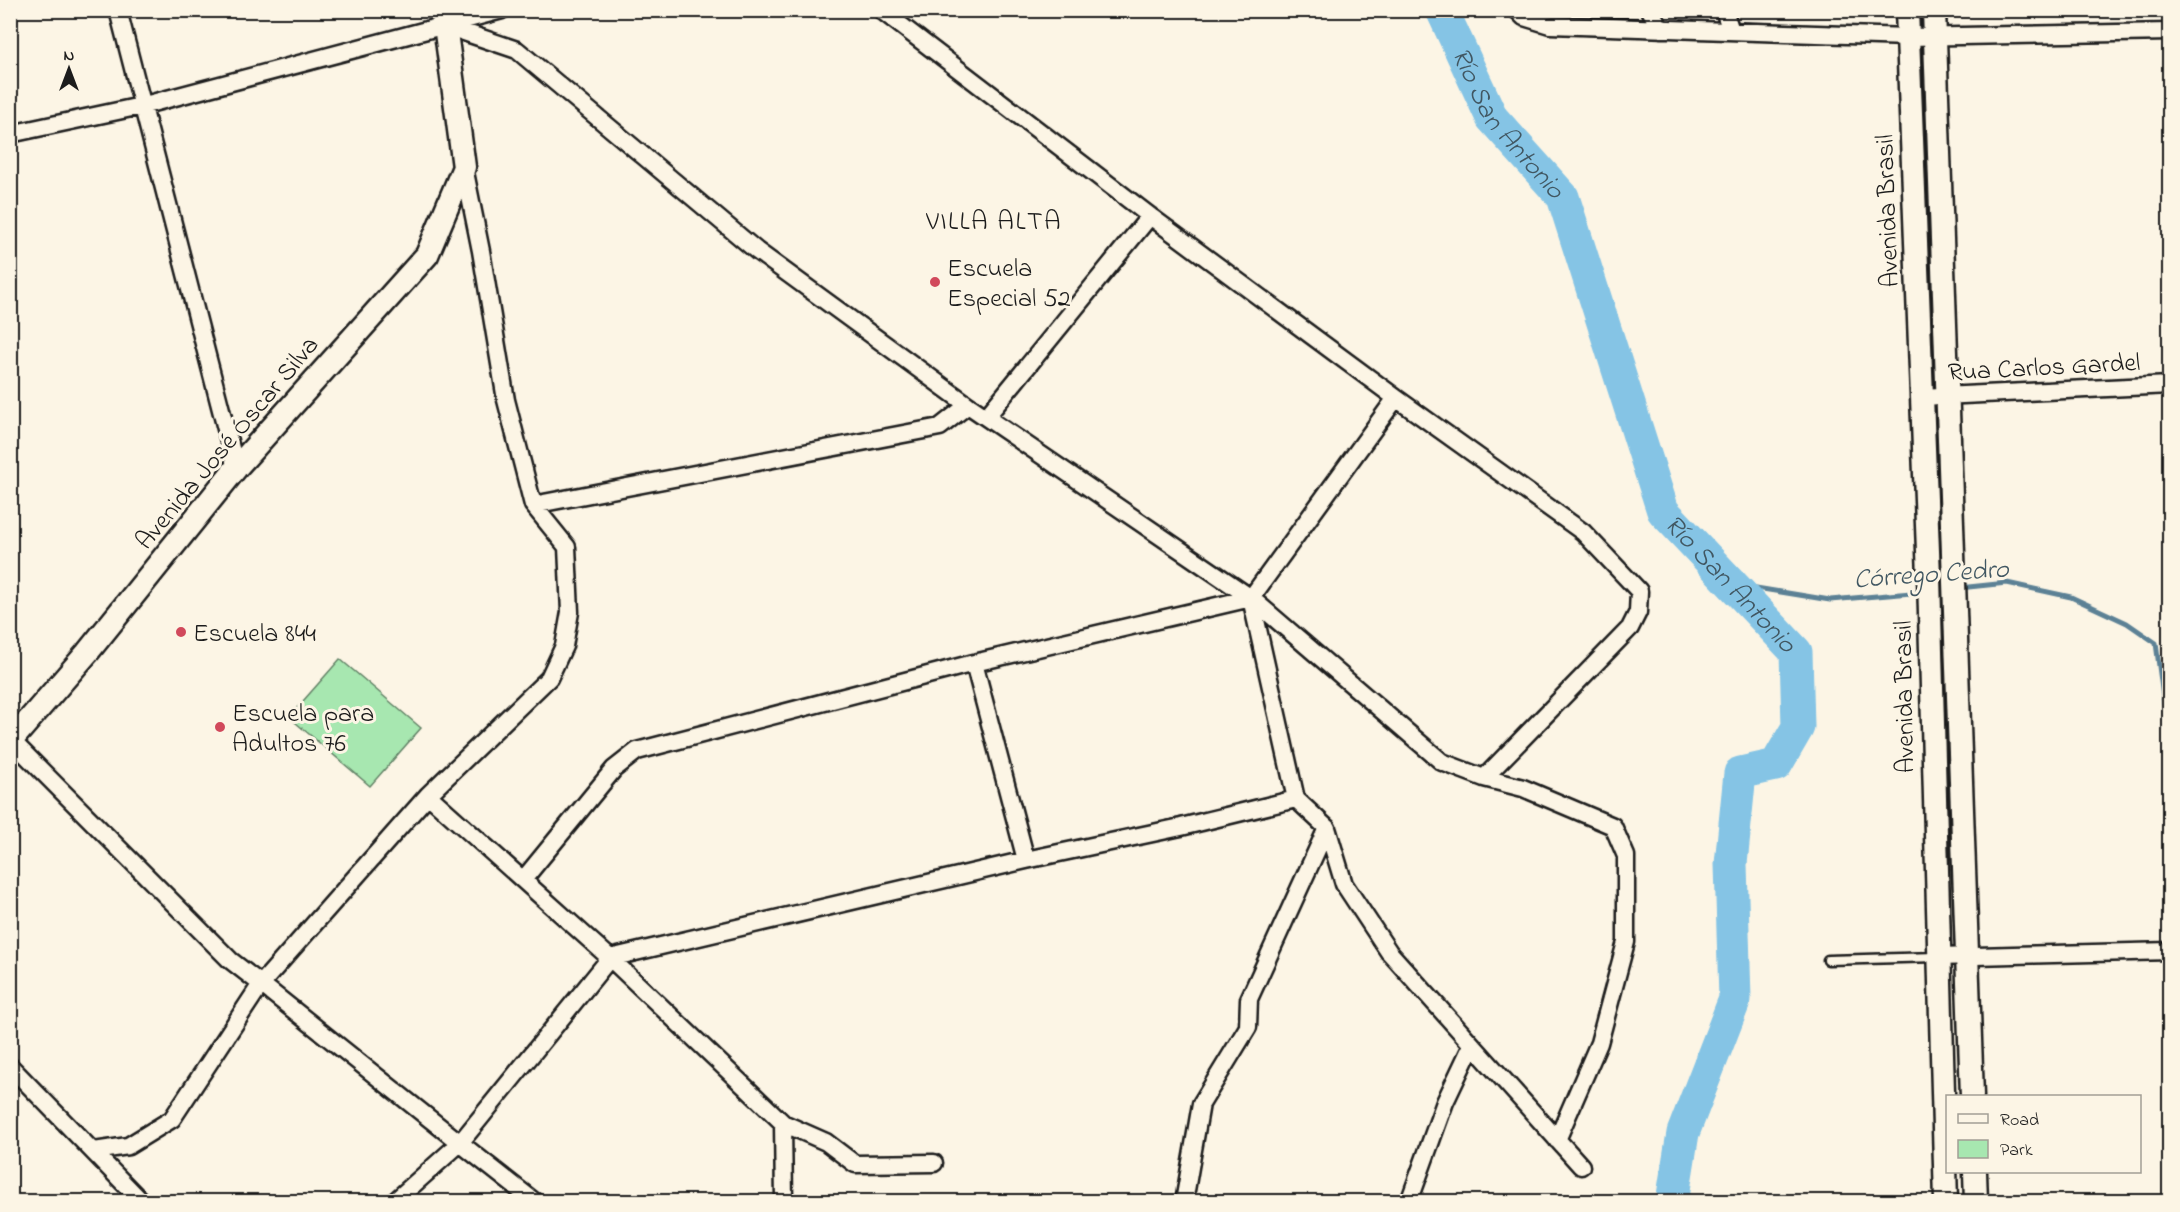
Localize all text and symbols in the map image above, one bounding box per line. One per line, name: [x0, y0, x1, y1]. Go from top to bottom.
north arrow: [39, 39, 99, 99]
water label: Río San Antonio: [1440, 42, 1573, 209]
text: N: [64, 44, 75, 68]
street label: Avenida Brasil: [1867, 134, 1911, 288]
district label: VILLA ALTA: [925, 203, 1062, 242]
place label: Escuela Especial 52: [947, 251, 1071, 319]
marker: Escuela Especial 52: [928, 275, 942, 289]
street label: Avenida José Óscar Silva: [127, 329, 329, 559]
street label: Rua Carlos Gardel: [1947, 345, 2141, 393]
water label: Río San Antonio: [1654, 507, 1805, 664]
water label: Córrego Cedro: [1852, 551, 2011, 601]
place label: Escuela 844: [193, 616, 316, 654]
street label: Avenida Brasil: [1886, 620, 1926, 774]
marker: Escuela 844: [174, 625, 188, 639]
place label: Escuela para Adultos 76: [232, 696, 374, 764]
marker: Escuela para Adultos 76: [213, 720, 227, 734]
legend: [1946, 1095, 2141, 1173]
text: Road: [2000, 1108, 2039, 1134]
text: Park: [2000, 1138, 2033, 1164]

